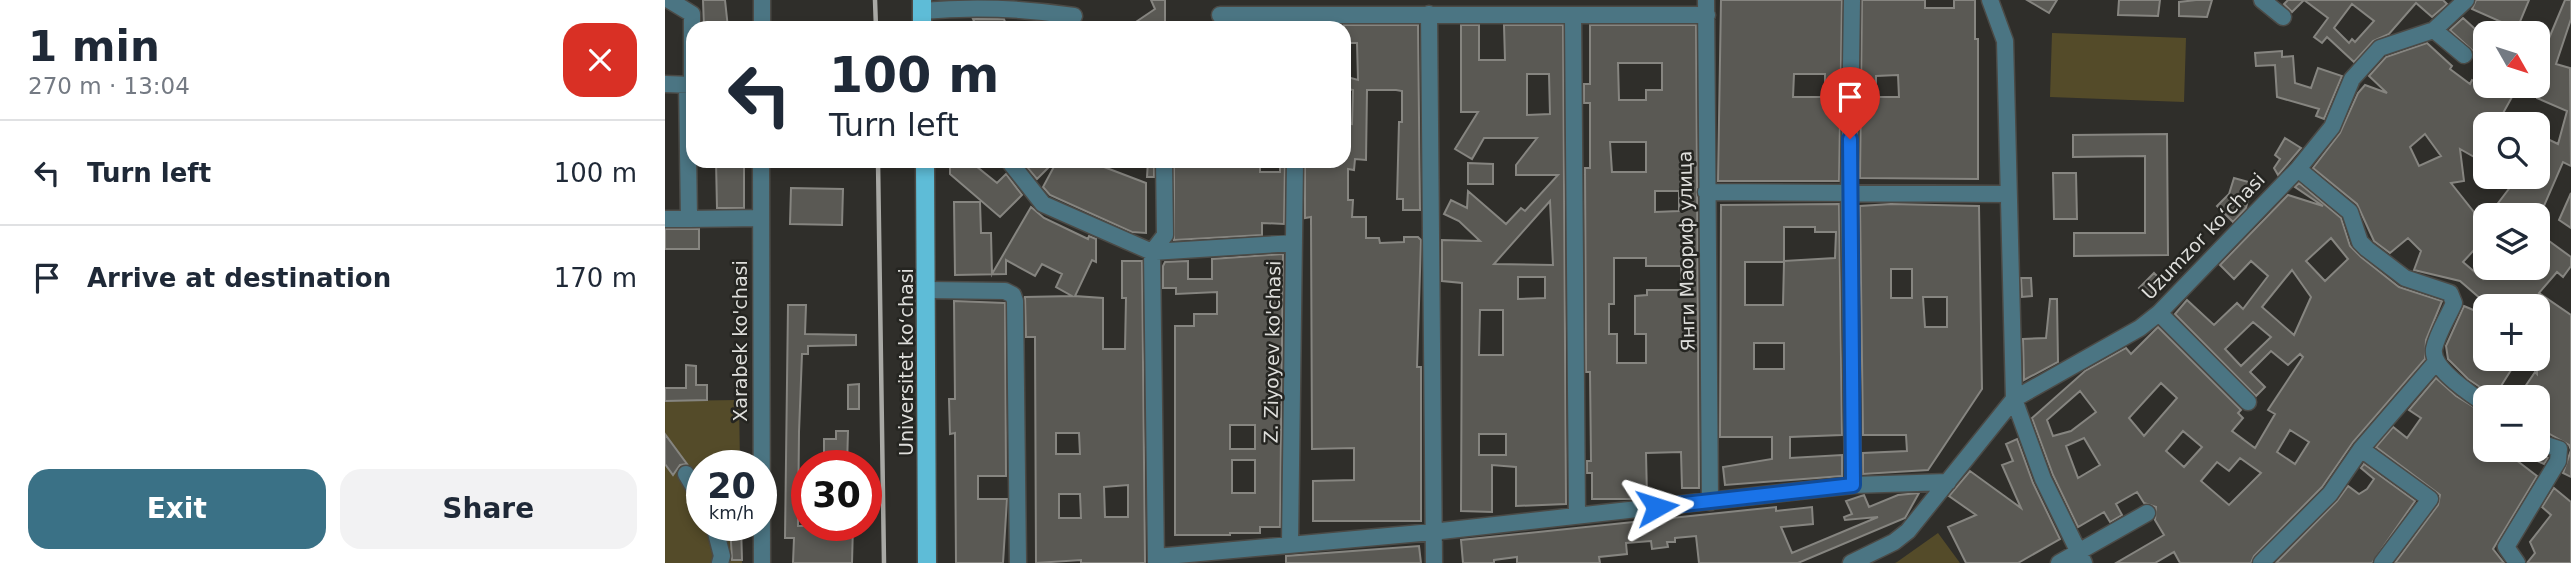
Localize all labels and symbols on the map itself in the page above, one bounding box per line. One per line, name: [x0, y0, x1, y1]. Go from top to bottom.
north arrow: [2473, 21, 2550, 98]
pin: [1820, 67, 1880, 139]
street label: Янги Маориф улица: [1673, 150, 1699, 352]
street label: Uzumzor koʻchasi: [2137, 168, 2269, 304]
street label: Xarabek ko'chasi: [729, 260, 751, 422]
street label: Z. Ziyoyev ko'chasi: [1259, 260, 1285, 444]
street label: Universitet kо‘chasi: [895, 268, 917, 456]
speed limit sign: 30: [791, 450, 882, 541]
position arrow: [1620, 470, 1694, 544]

